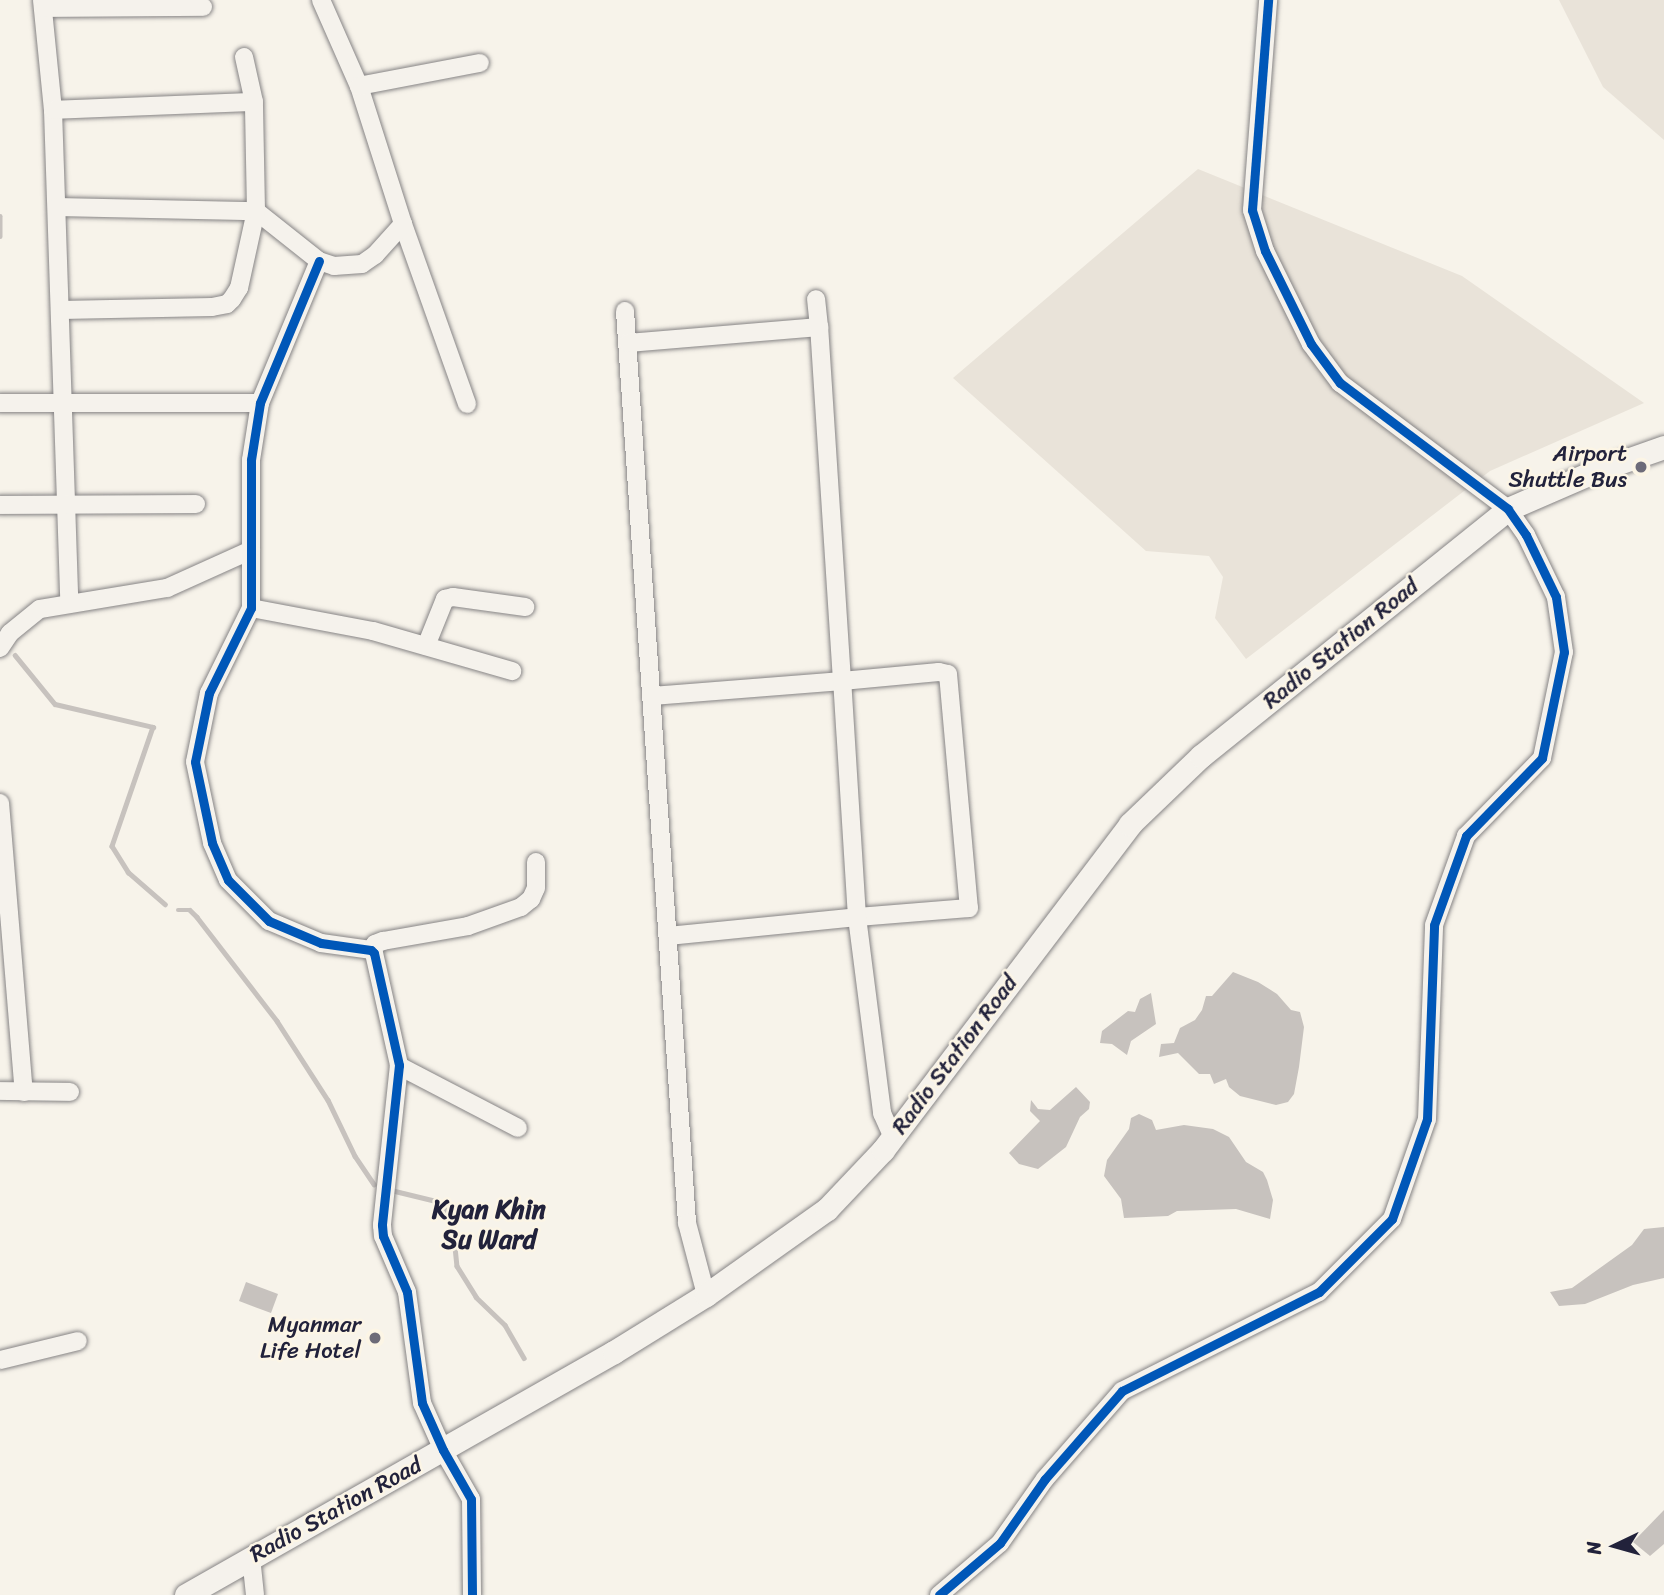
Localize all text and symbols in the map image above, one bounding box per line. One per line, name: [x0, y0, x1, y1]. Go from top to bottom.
place label: Airport Shuttle Bus: [1507, 440, 1627, 494]
marker: Airport Shuttle Bus: [1633, 459, 1649, 475]
street label: Radio Station Road: [1257, 573, 1425, 715]
street label: Radio Station Road: [886, 970, 1024, 1140]
district label: Kyan Khin Su Ward: [432, 1194, 546, 1256]
place label: Myanmar Life Hotel: [260, 1311, 361, 1365]
marker: Myanmar Life Hotel: [367, 1330, 383, 1346]
street label: Radio Station Road: [245, 1451, 427, 1569]
north arrow: [1580, 1511, 1650, 1581]
text: N: [1577, 1540, 1611, 1556]

